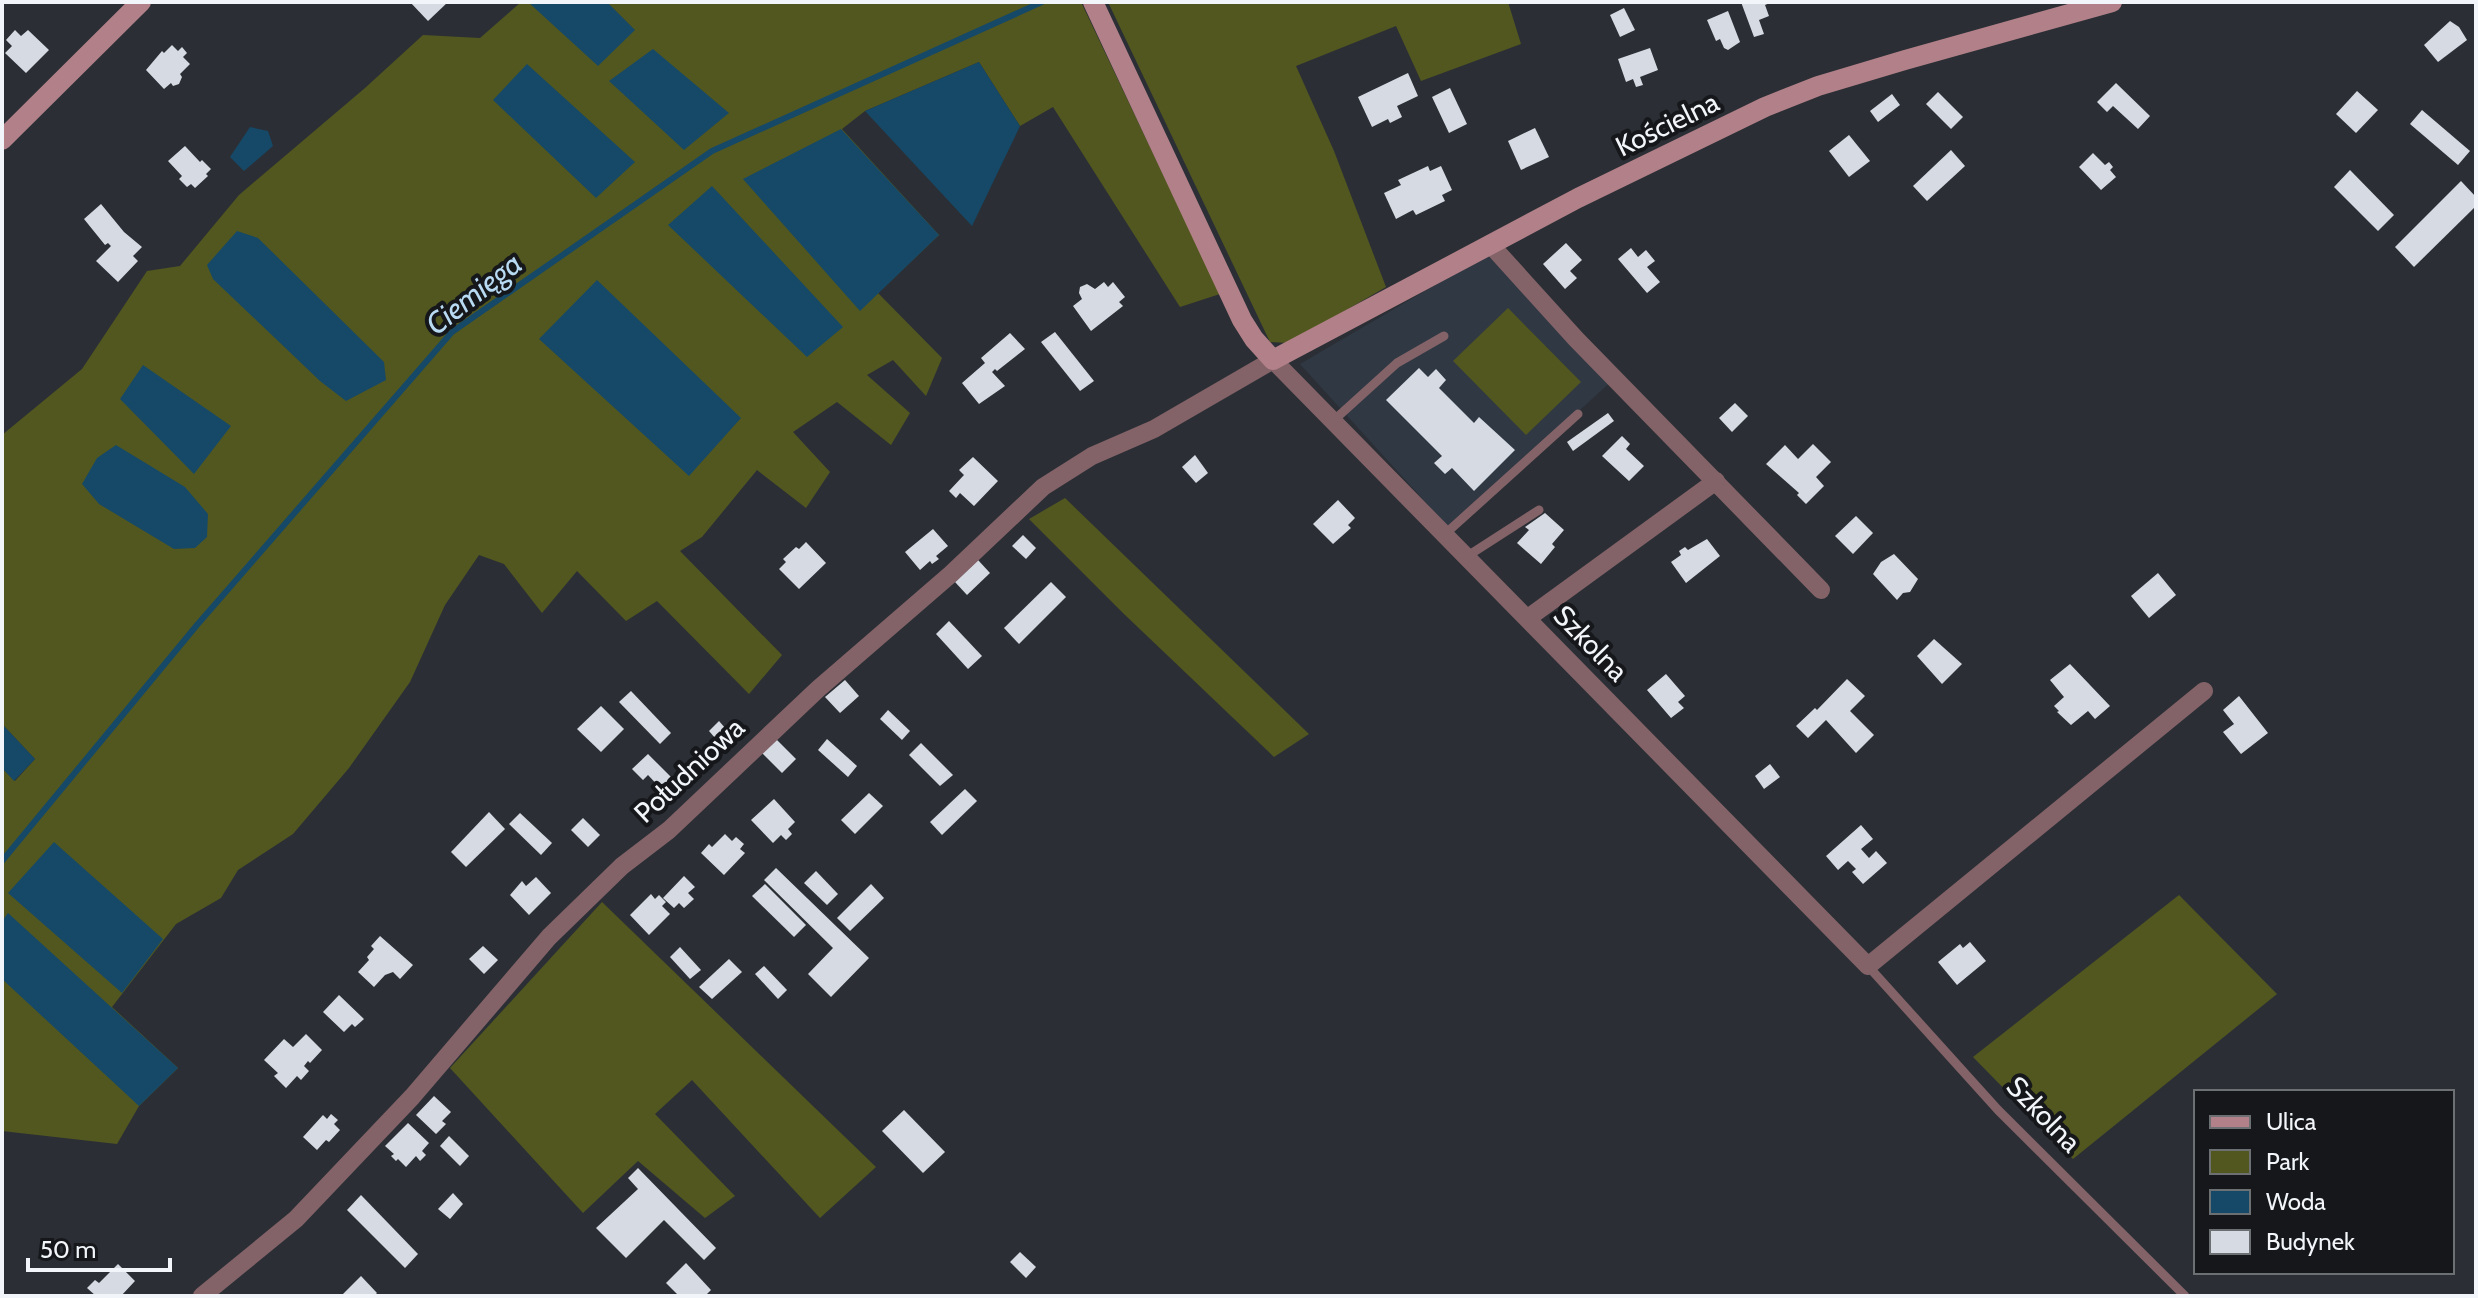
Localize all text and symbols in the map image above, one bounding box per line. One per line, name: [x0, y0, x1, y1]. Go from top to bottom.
street label: Kościelna: [1610, 84, 1725, 164]
water label: Ciemięga: [418, 245, 529, 343]
street label: Szkolna: [1547, 598, 1636, 688]
street label: Południowa: [627, 710, 752, 830]
street label: Szkolna: [2000, 1069, 2089, 1159]
legend: [2194, 1090, 2454, 1274]
text: Ulica: [2266, 1107, 2317, 1136]
text: Park: [2266, 1147, 2309, 1176]
text: Woda: [2266, 1187, 2326, 1216]
scale bar: [28, 1222, 170, 1272]
text: Budynek: [2266, 1227, 2355, 1256]
text: 50 m: [40, 1235, 96, 1264]

